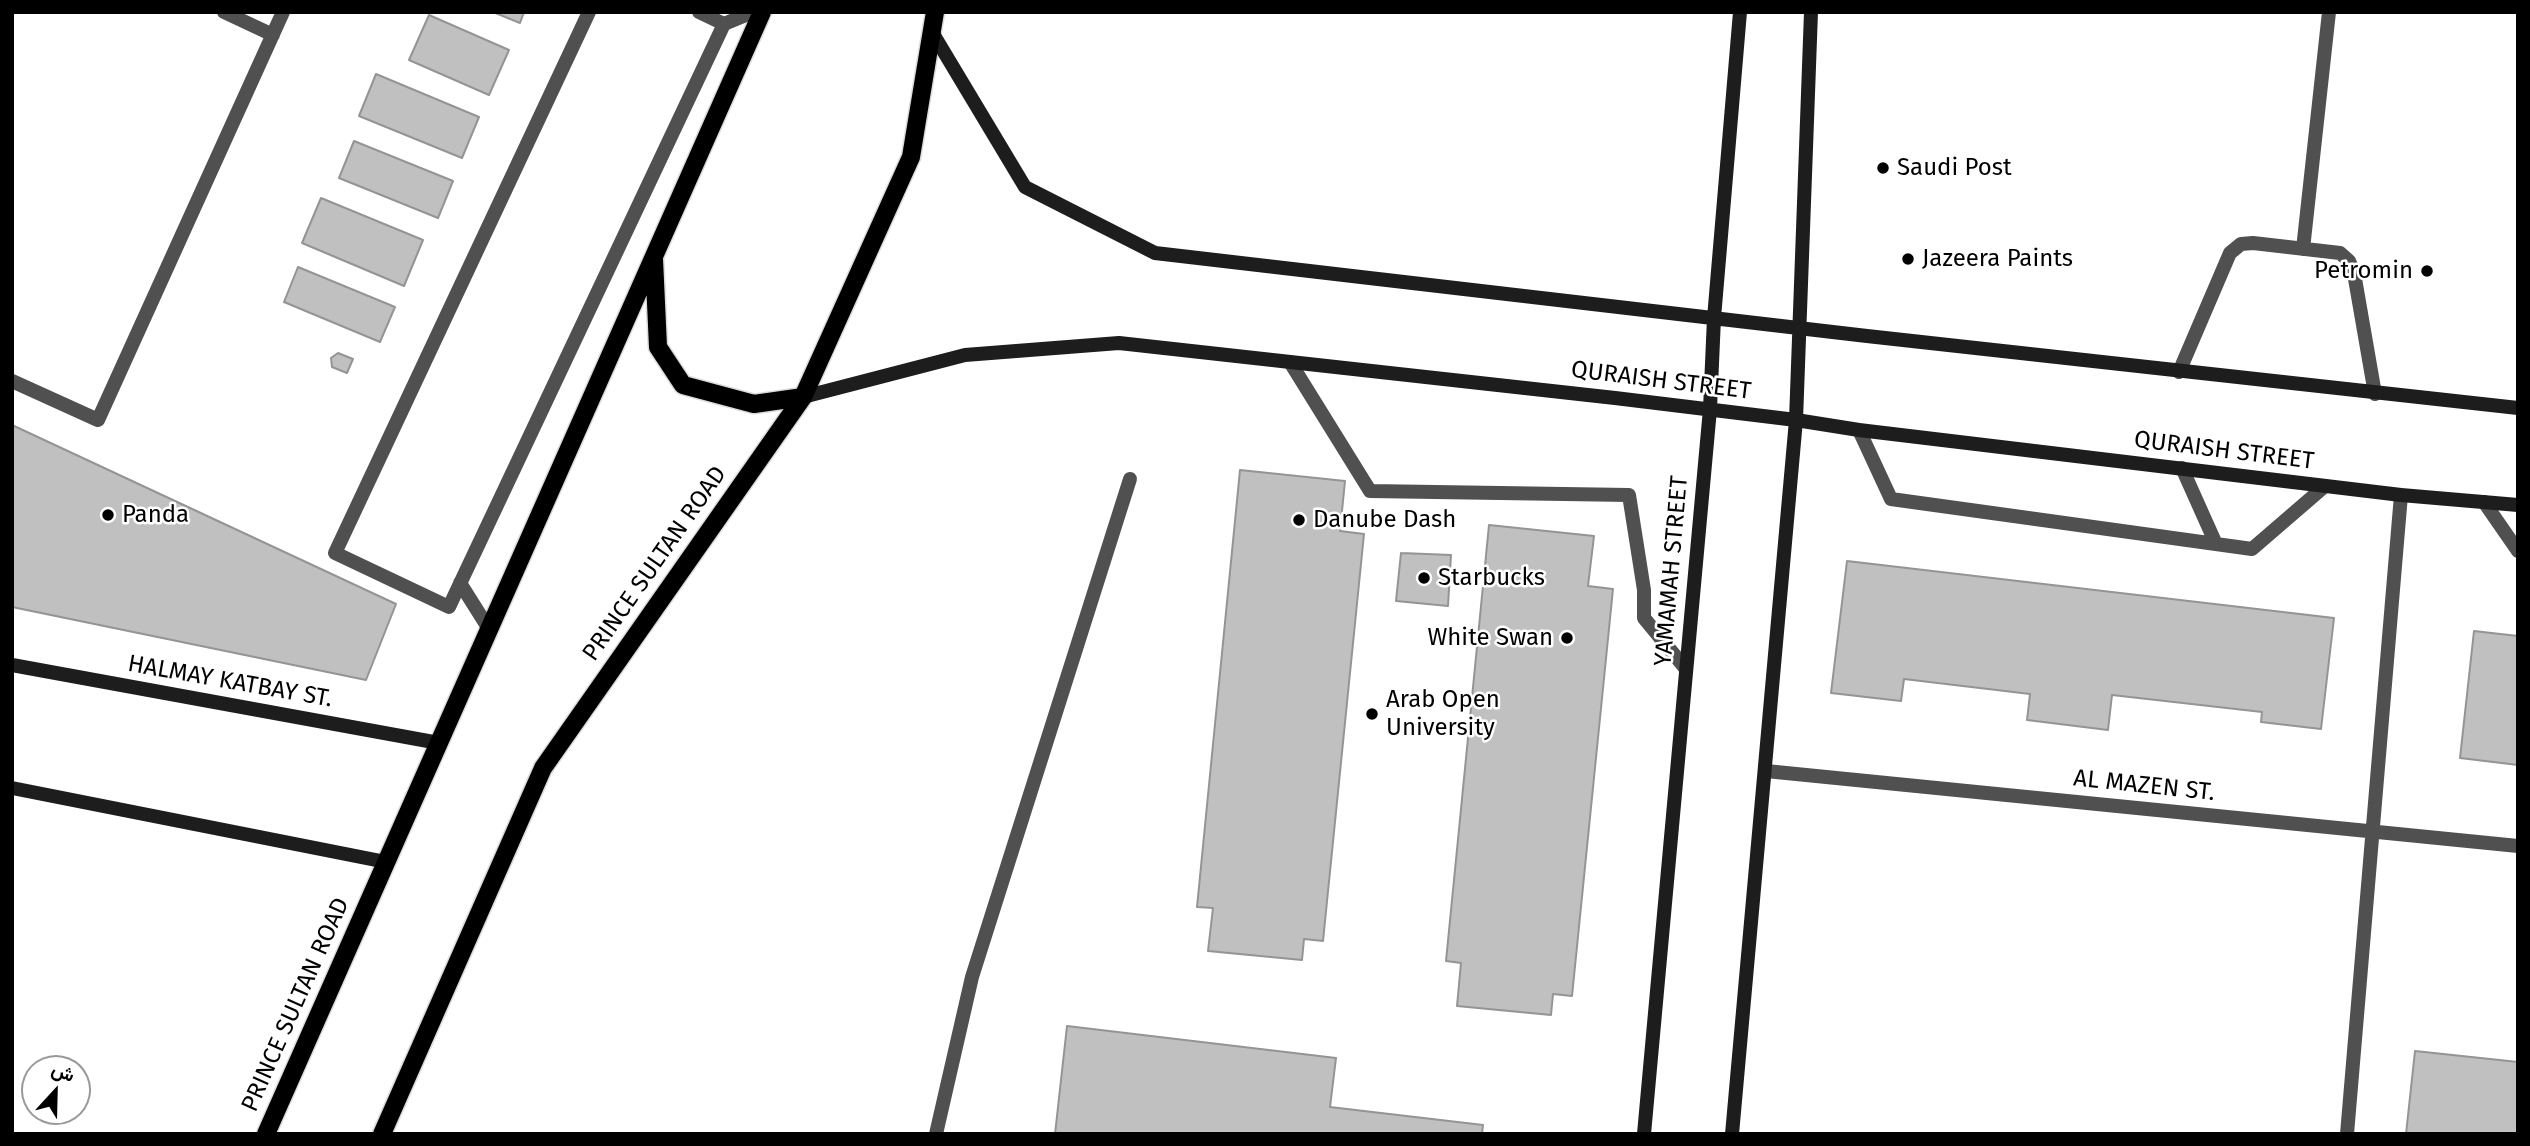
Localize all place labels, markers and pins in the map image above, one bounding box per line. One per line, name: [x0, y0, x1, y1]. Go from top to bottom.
place label: Saudi Post: [1897, 154, 2012, 182]
marker: Saudi Post: [1875, 160, 1891, 176]
place label: Jazeera Paints: [1922, 245, 2073, 273]
marker: Jazeera Paints: [1900, 251, 1916, 267]
place label: Petromin: [2314, 257, 2413, 285]
marker: Petromin: [2419, 263, 2435, 279]
place label: Panda: [122, 501, 189, 529]
place label: Danube Dash: [1313, 506, 1456, 534]
marker: Panda: [100, 507, 116, 523]
marker: Danube Dash: [1291, 512, 1307, 528]
place label: Starbucks: [1438, 564, 1545, 592]
marker: Starbucks: [1416, 570, 1432, 586]
place label: White Swan: [1427, 624, 1553, 652]
marker: White Swan: [1559, 630, 1575, 646]
place label: Arab Open University: [1386, 686, 1500, 742]
marker: Arab Open University: [1364, 706, 1380, 722]

